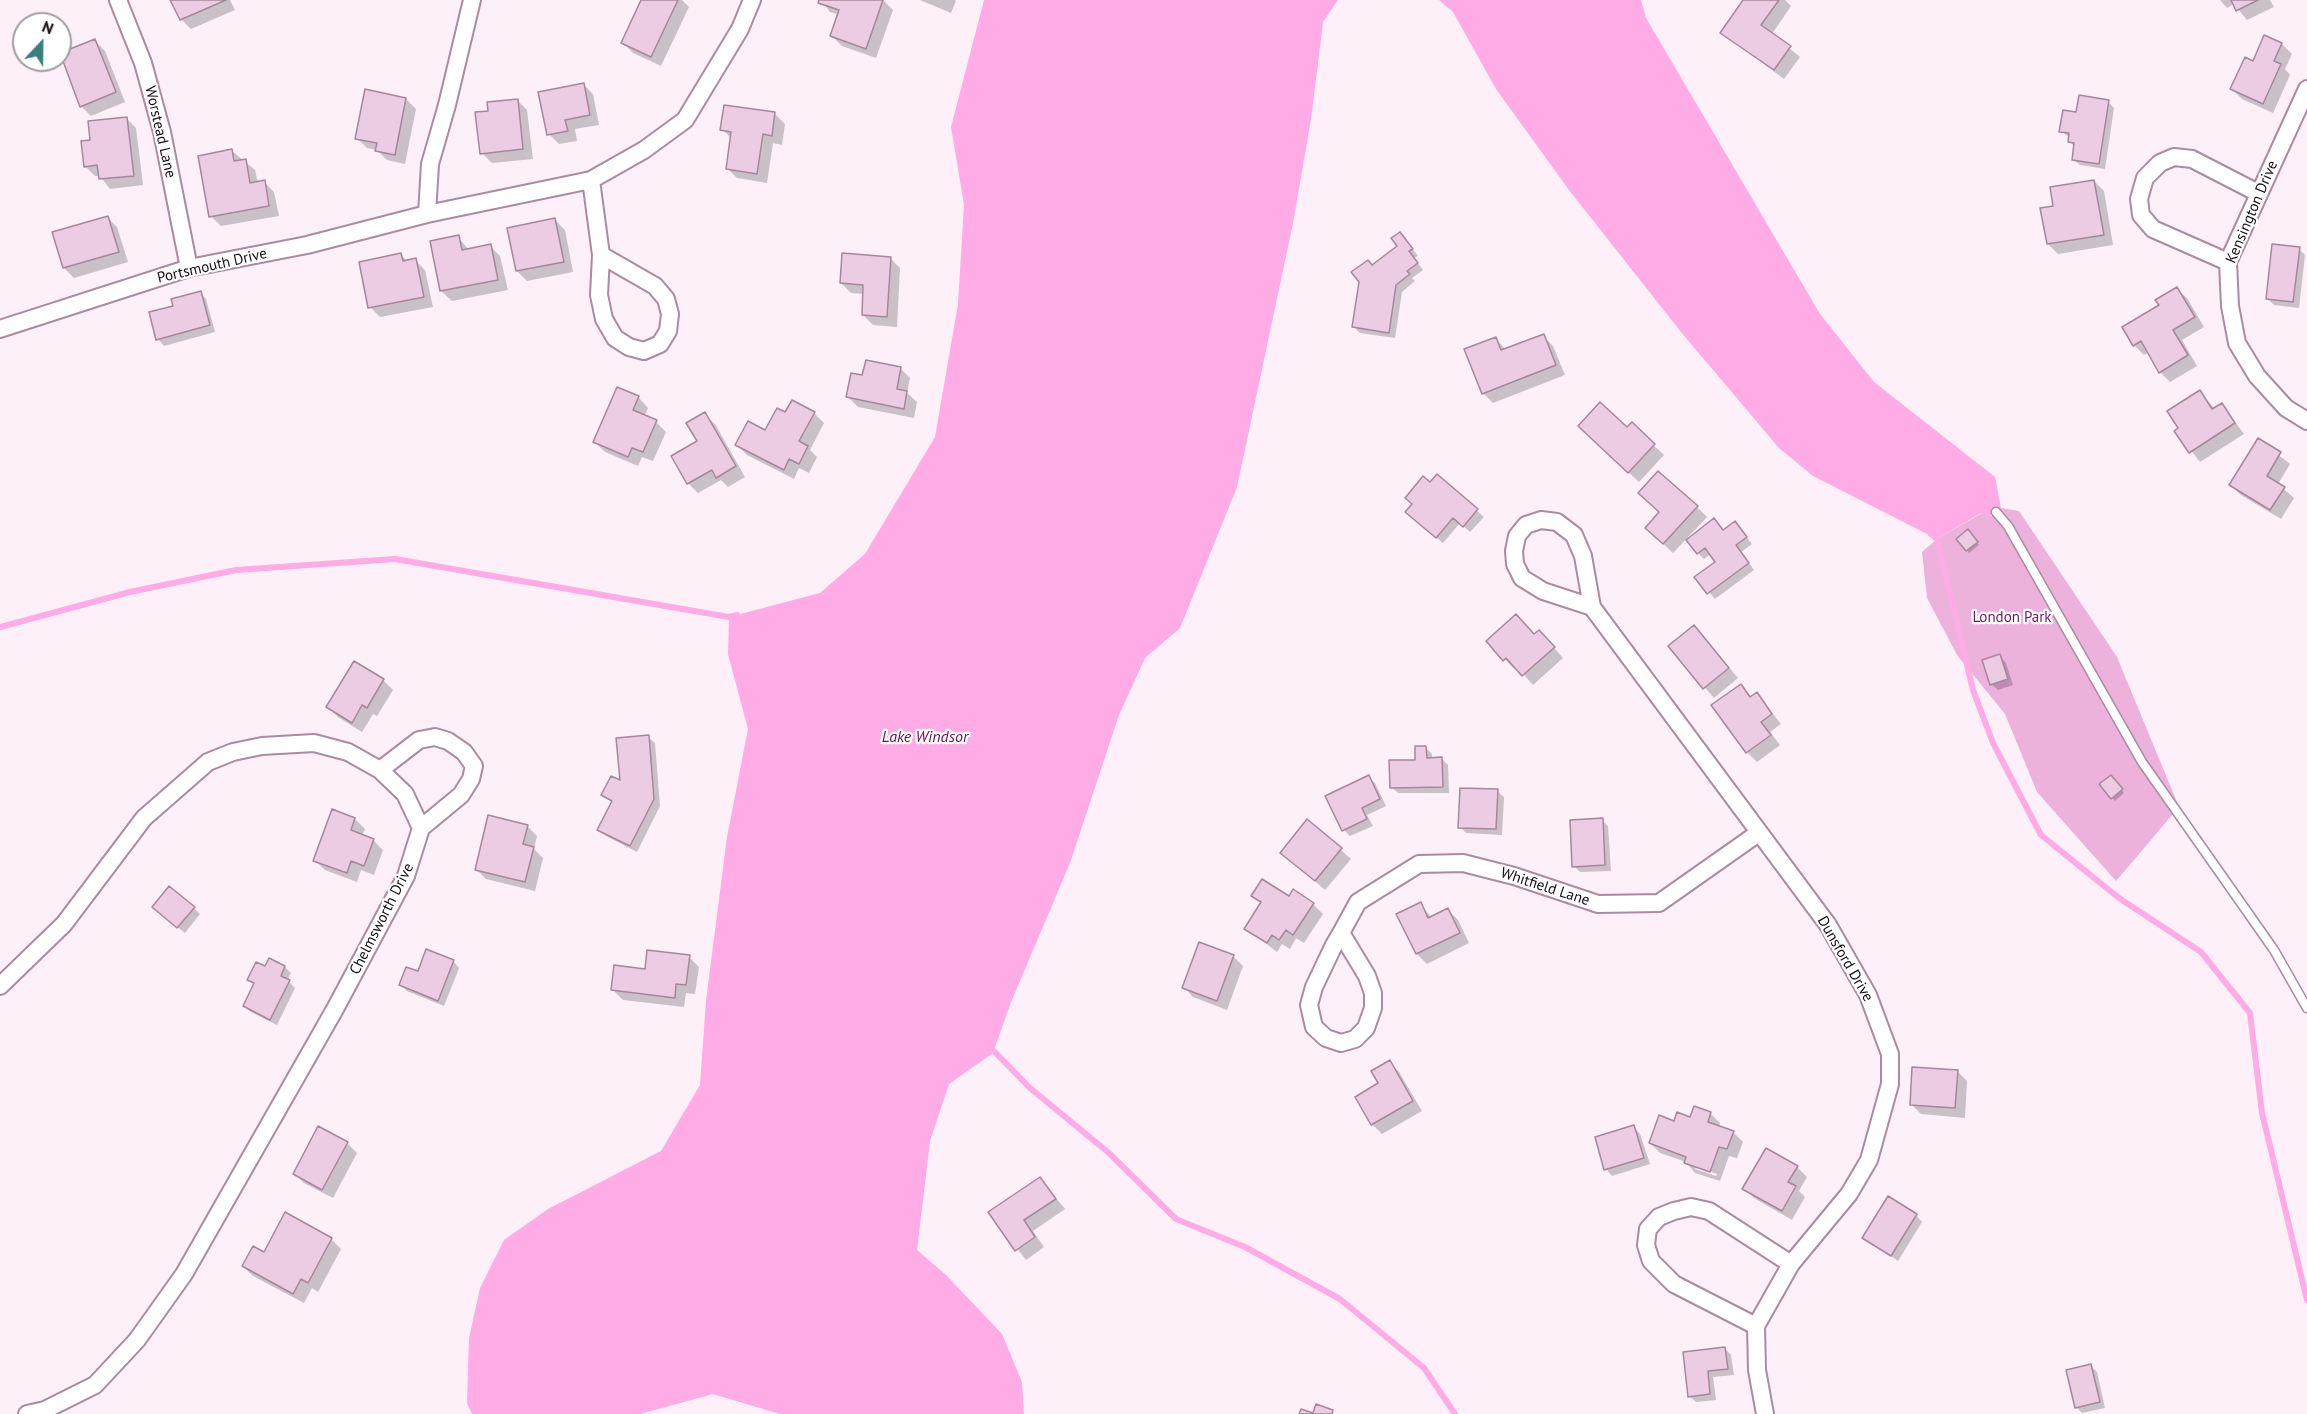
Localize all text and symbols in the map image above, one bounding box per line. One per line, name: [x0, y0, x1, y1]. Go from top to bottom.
north arrow: [12, 12, 72, 72]
text: N: [39, 16, 57, 38]
street label: Worstead Lane: [141, 84, 179, 180]
street label: Kensington Drive: [2222, 158, 2282, 266]
street label: Portsmouth Drive: [155, 245, 269, 287]
park label: London Park: [1972, 609, 2052, 627]
water label: Lake Windsor: [882, 727, 968, 747]
street label: Chelmsworth Drive: [346, 860, 418, 978]
street label: Whitfield Lane: [1498, 864, 1592, 910]
street label: Dunsford Drive: [1813, 913, 1877, 1005]

